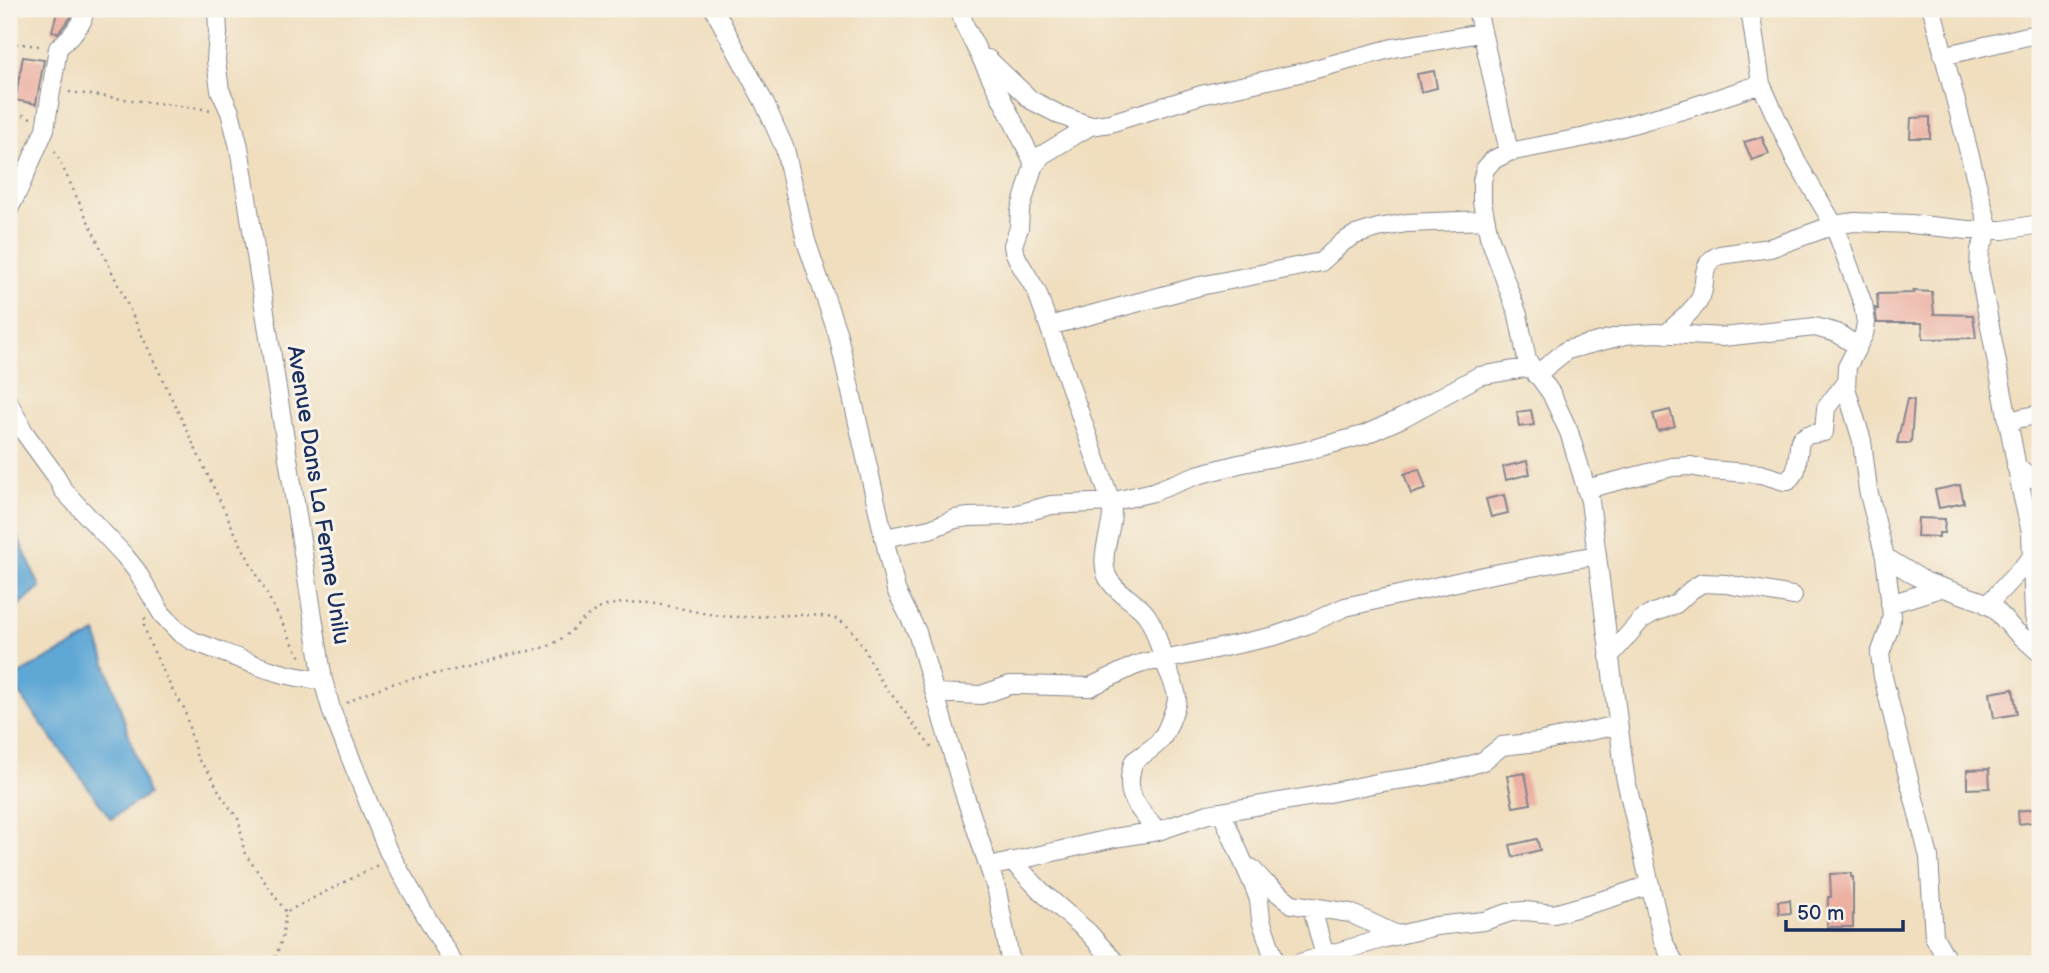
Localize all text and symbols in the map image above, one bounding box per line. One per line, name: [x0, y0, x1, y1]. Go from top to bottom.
street label: Avenue Dans La Ferme Unilu: [281, 344, 355, 647]
scale bar: [1786, 889, 1904, 933]
text: 50 m: [1797, 901, 1844, 926]

